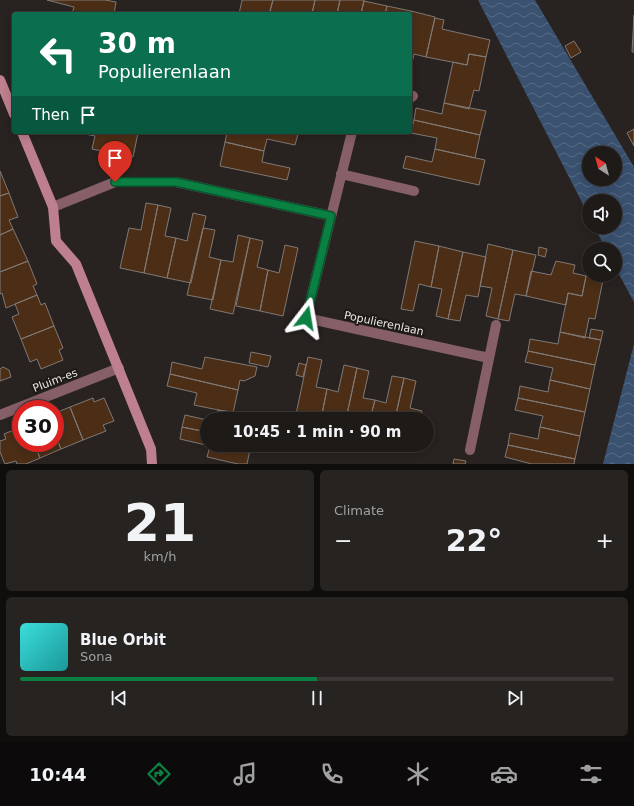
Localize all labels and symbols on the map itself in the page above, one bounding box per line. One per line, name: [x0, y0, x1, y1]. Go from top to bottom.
pin: [98, 141, 132, 182]
north arrow: [582, 146, 622, 186]
position arrow: [285, 297, 327, 339]
street label: Populierenlaan: [343, 309, 425, 338]
street label: Pluim-es: [31, 366, 80, 395]
speed limit sign: 30: [12, 400, 64, 452]

